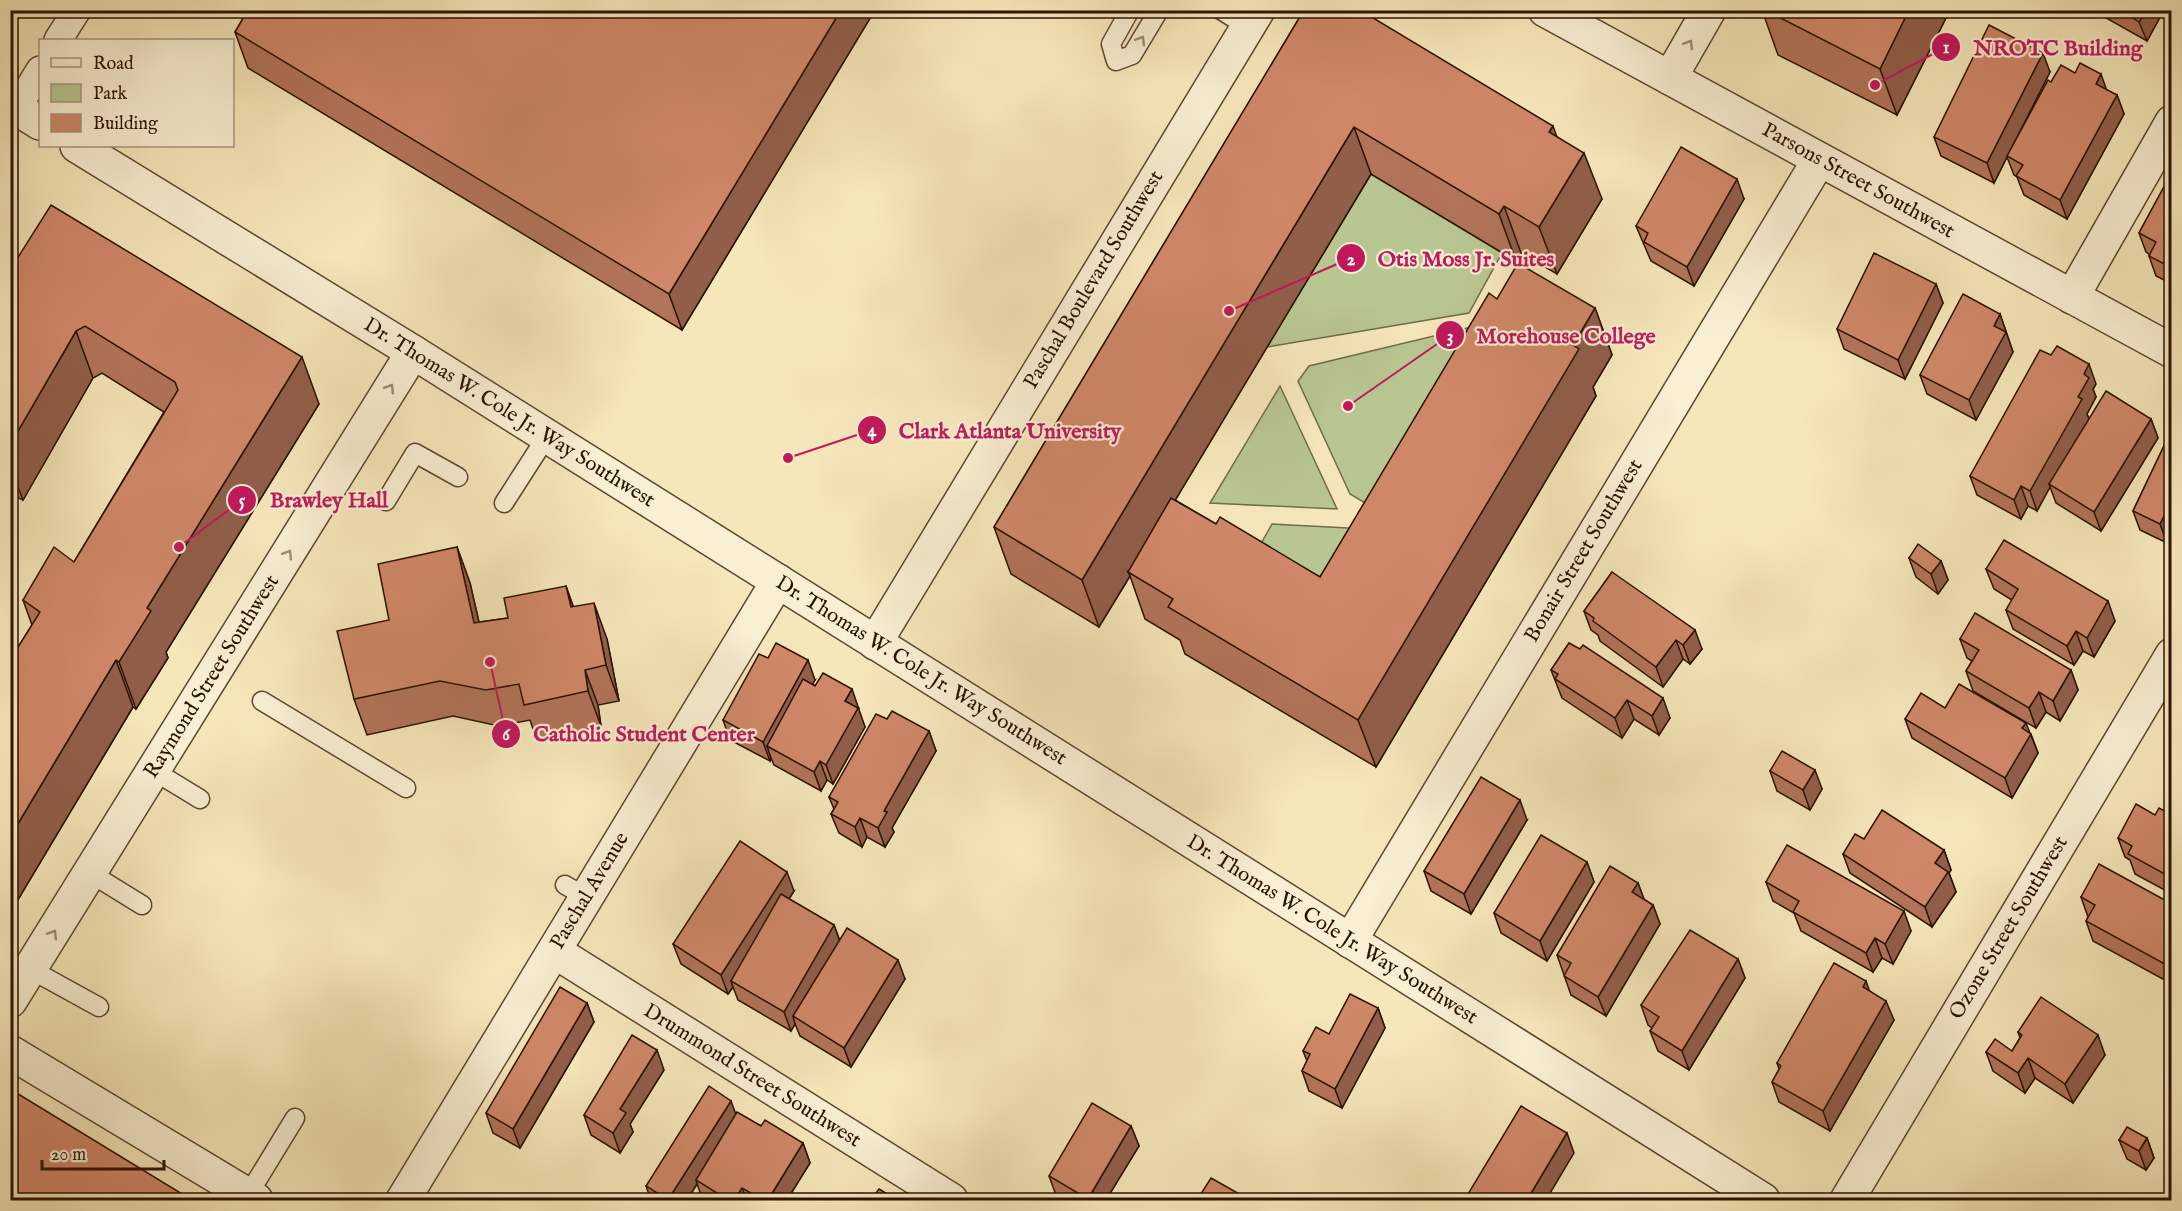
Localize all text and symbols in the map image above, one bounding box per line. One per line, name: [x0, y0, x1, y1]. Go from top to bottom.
callout: NROTC Building: [1931, 27, 2154, 67]
text: NROTC Building: [1972, 35, 2144, 63]
one-way arrow: [1134, 36, 1145, 46]
text: 1: [1943, 37, 1950, 60]
legend: [39, 39, 234, 147]
one-way arrow: [1682, 40, 1694, 50]
text: Road: [93, 53, 134, 76]
text: Park: [93, 83, 128, 106]
text: Building: [93, 113, 158, 136]
street label: Parsons Street Southwest: [1757, 117, 1959, 245]
street label: Paschal Boulevard Southwest: [1018, 166, 1170, 394]
callout: Otis Moss Jr. Suites: [1336, 238, 1566, 278]
text: Otis Moss Jr. Suites: [1378, 246, 1554, 274]
text: 2: [1347, 249, 1356, 272]
street label: Dr. Thomas W. Cole Jr. Way Southwest: [358, 312, 660, 514]
callout: Morehouse College: [1435, 315, 1668, 355]
text: Morehouse College: [1476, 323, 1656, 351]
text: 3: [1447, 326, 1453, 349]
one-way arrow: [383, 384, 395, 394]
callout: Clark Atlanta University: [857, 410, 1133, 450]
text: Clark Atlanta University: [899, 418, 1122, 446]
text: 4: [868, 420, 878, 443]
street label: Bonair Street Southwest: [1519, 454, 1649, 648]
callout: Brawley Hall: [227, 480, 400, 520]
text: Brawley Hall: [270, 487, 389, 515]
text: 5: [239, 490, 246, 513]
one-way arrow: [280, 550, 292, 560]
street label: Raymond Street Southwest: [138, 570, 286, 784]
street label: Dr. Thomas W. Cole Jr. Way Southwest: [770, 570, 1072, 772]
callout: Catholic Student Center: [491, 714, 767, 754]
text: Catholic Student Center: [533, 721, 756, 749]
text: 6: [502, 724, 511, 747]
street label: Paschal Avenue: [544, 827, 636, 955]
street label: Dr. Thomas W. Cole Jr. Way Southwest: [1181, 829, 1483, 1031]
street label: Ozone Street Southwest: [1943, 831, 2075, 1025]
one-way arrow: [45, 930, 57, 940]
street label: Drummond Street Southwest: [638, 998, 866, 1154]
scale bar: [42, 1133, 164, 1171]
text: 20 m: [51, 1144, 86, 1167]

